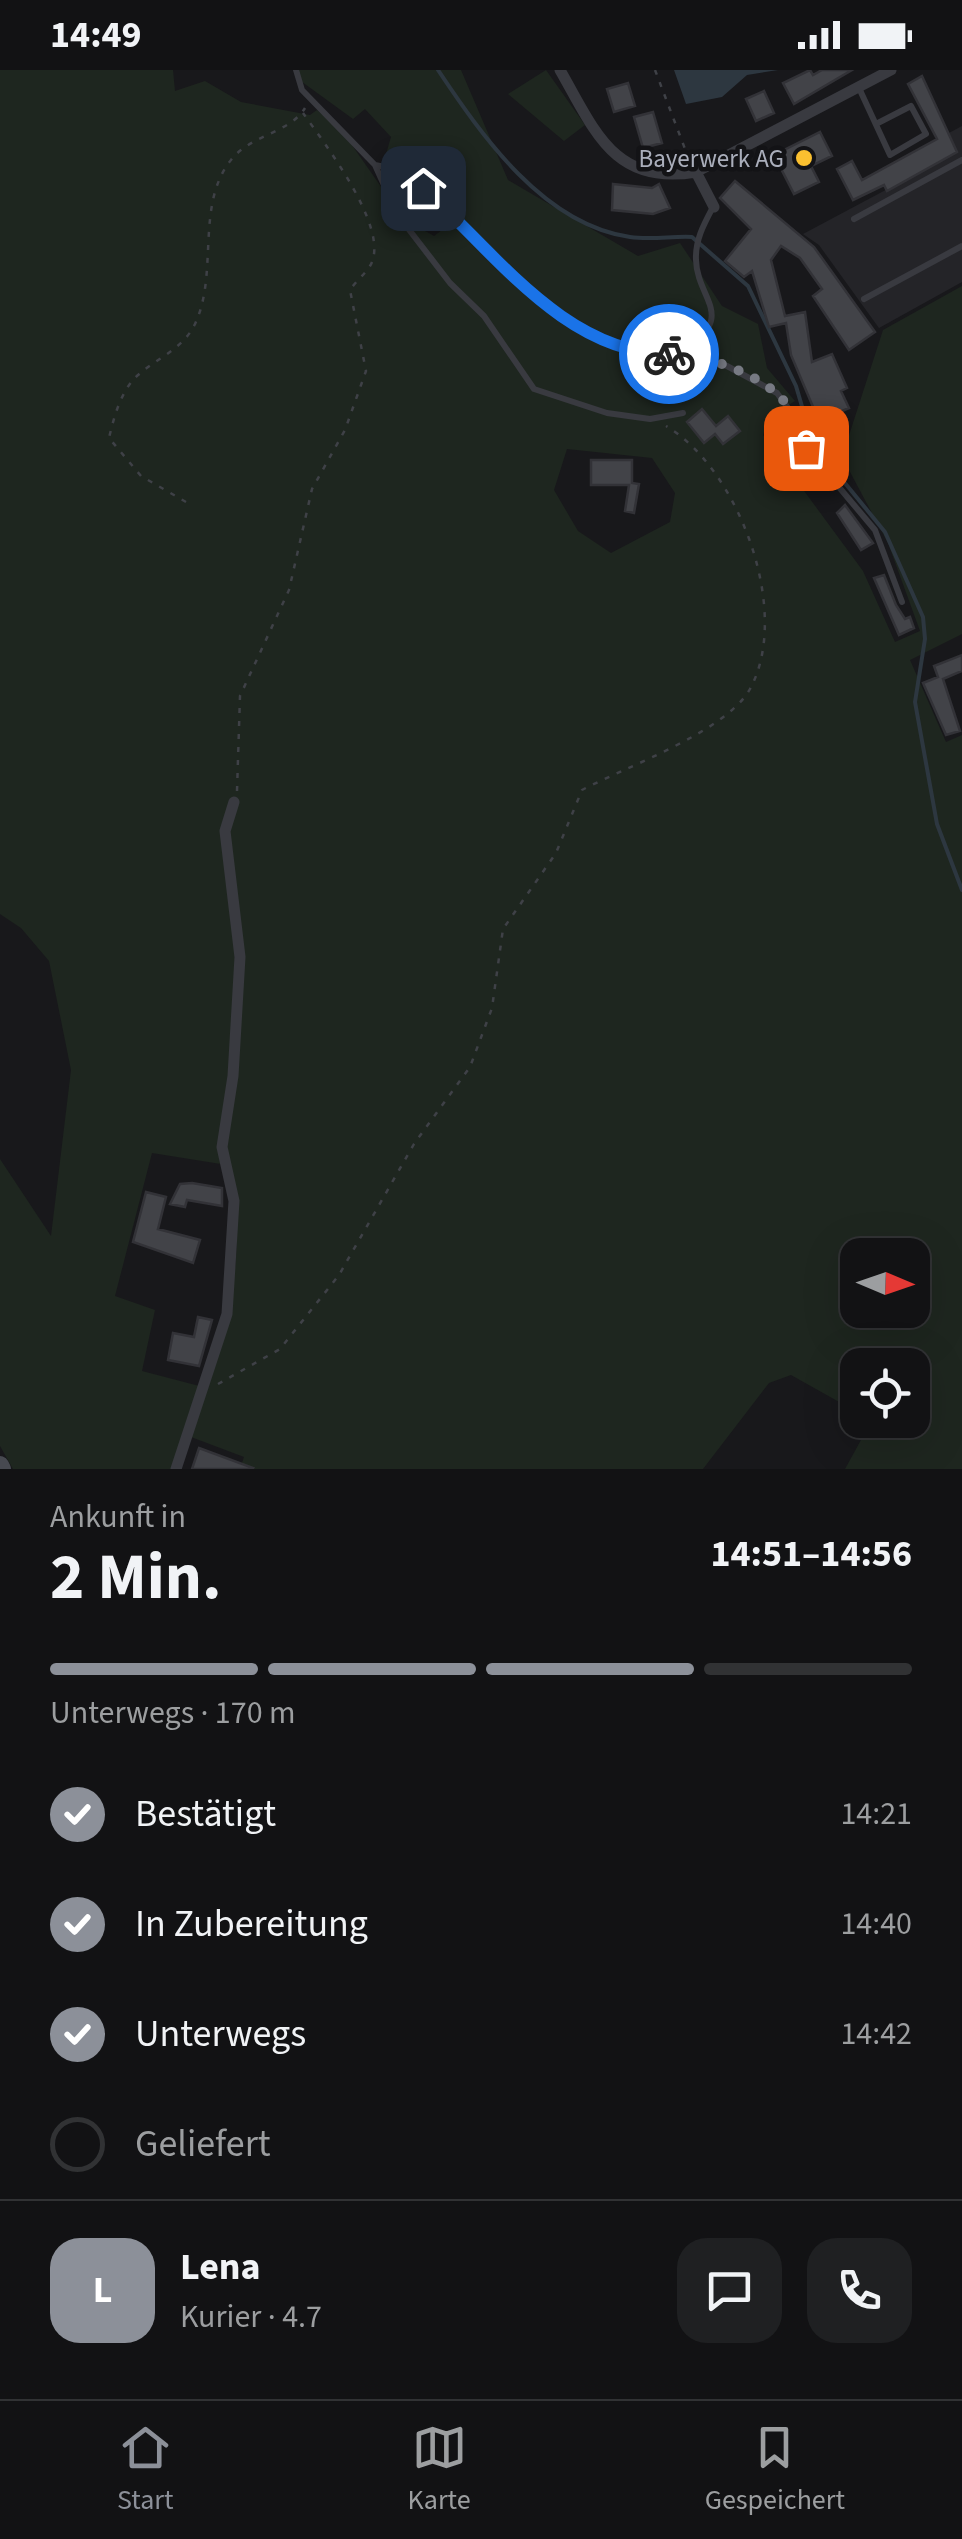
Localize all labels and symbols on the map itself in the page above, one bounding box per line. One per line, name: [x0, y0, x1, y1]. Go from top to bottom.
place label: Bayerwerk AG: [638, 141, 784, 177]
pin: [381, 146, 466, 231]
marker: Bayerwerk AG: [793, 147, 815, 169]
courier: [619, 304, 719, 404]
pin: [764, 406, 849, 491]
north arrow: [840, 1238, 930, 1328]

